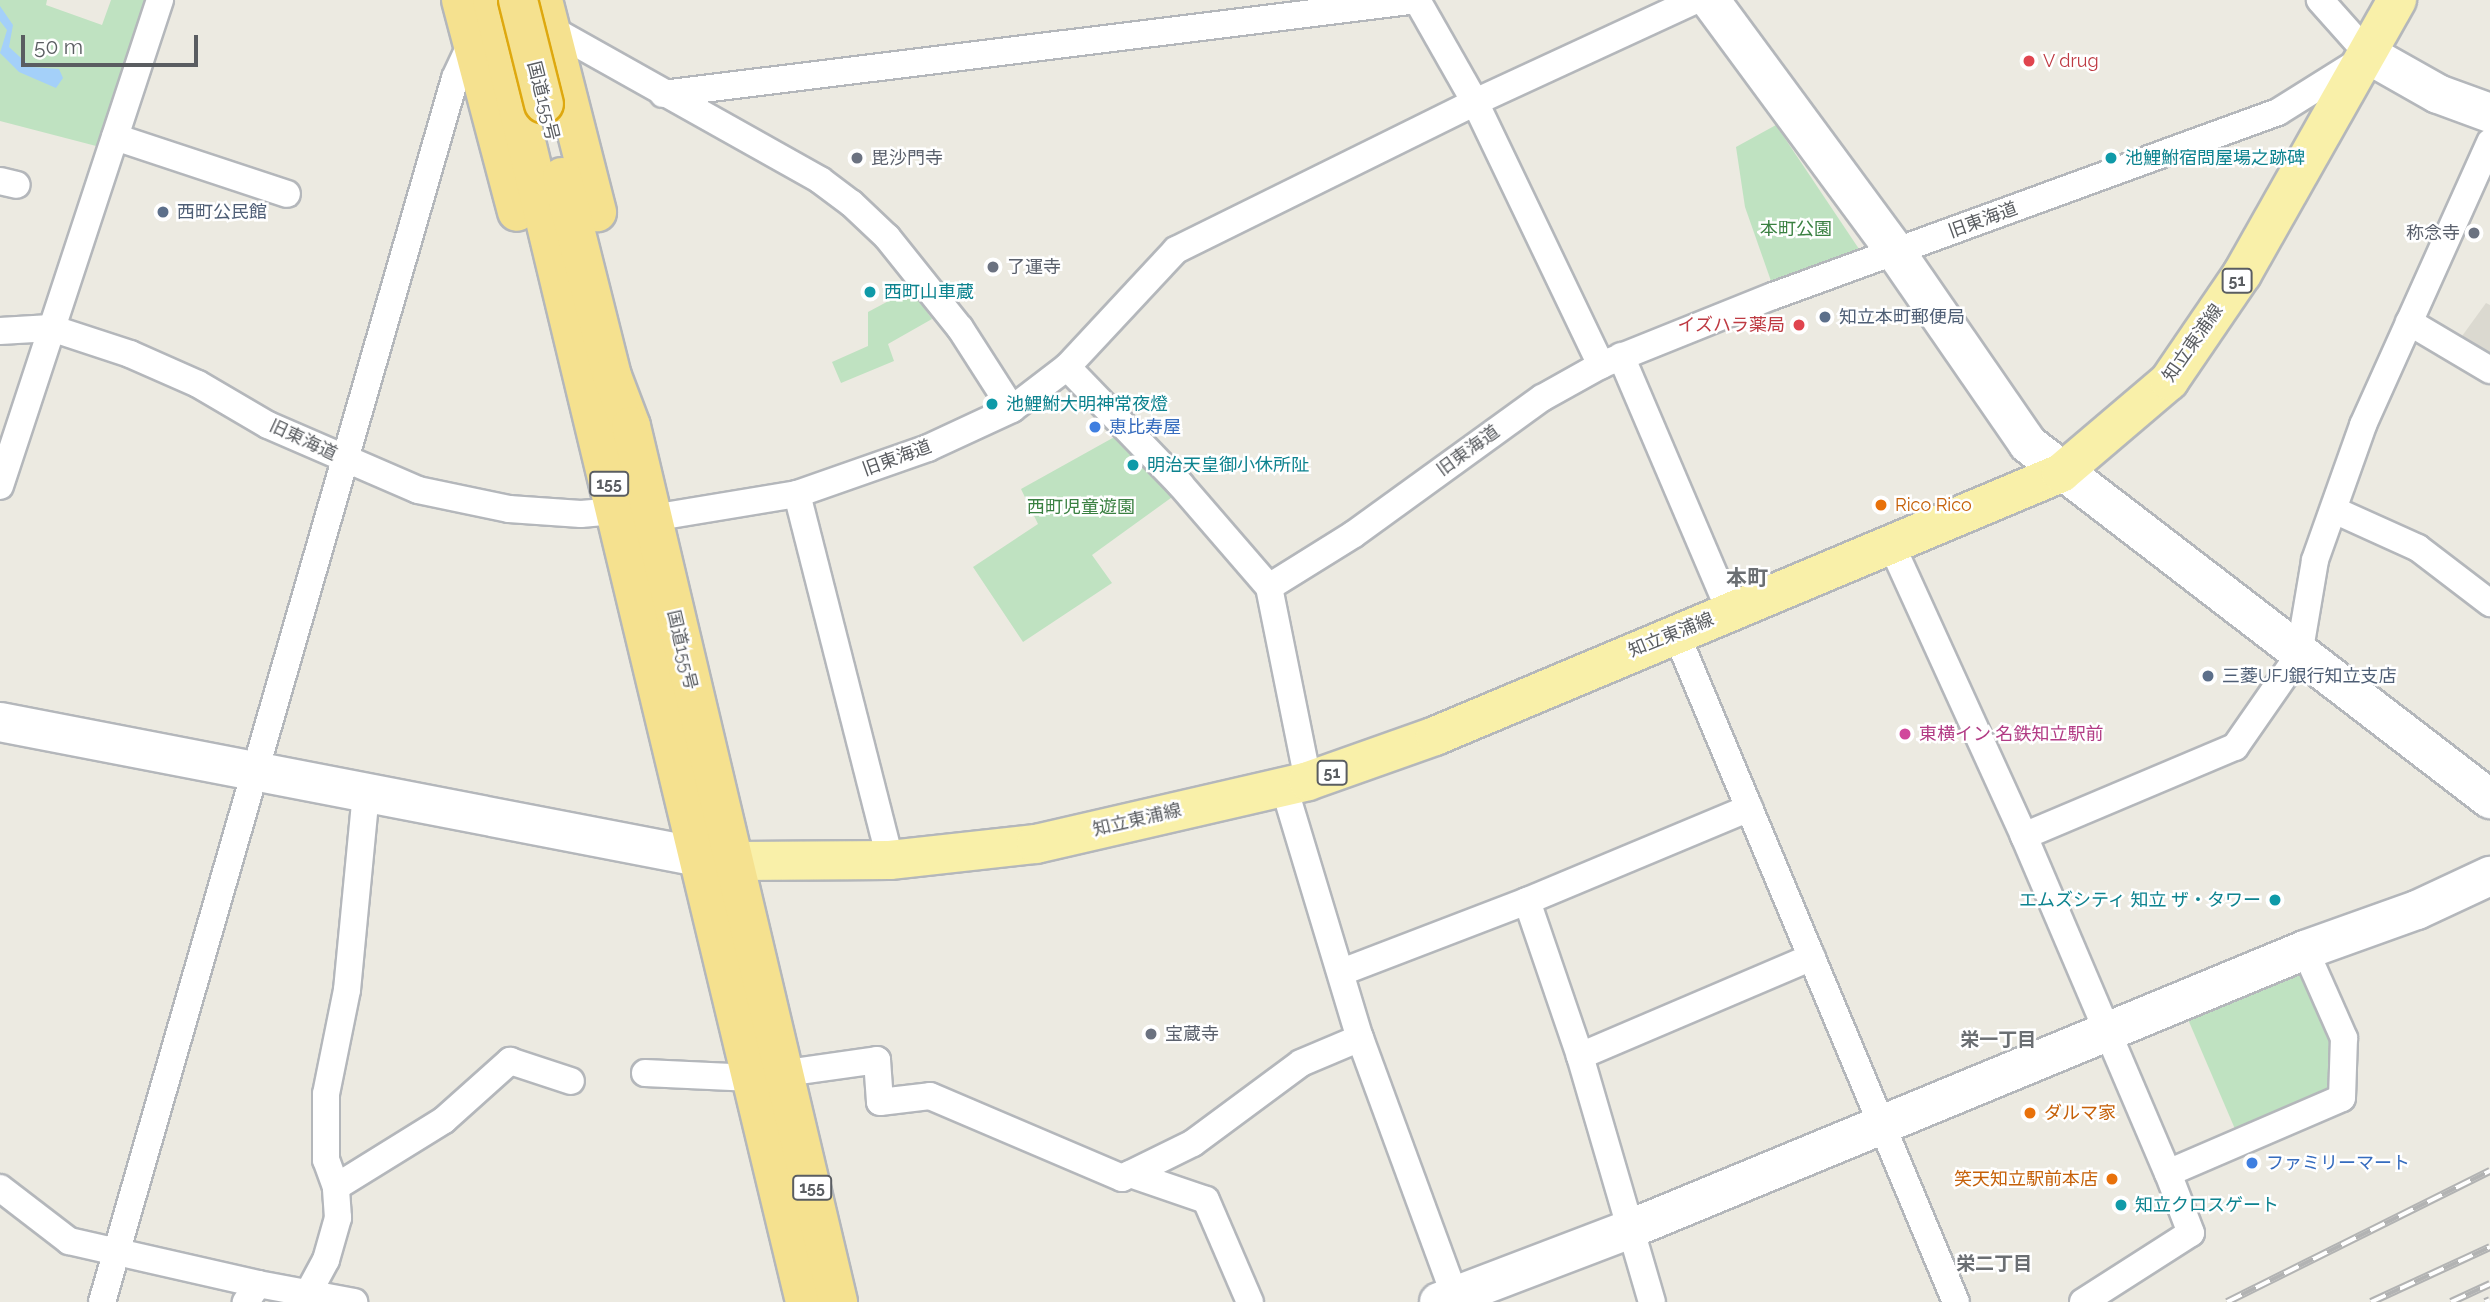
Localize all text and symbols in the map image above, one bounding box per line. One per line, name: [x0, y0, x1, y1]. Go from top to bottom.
scale bar: [24, 21, 201, 65]
text: 50 m: [34, 34, 83, 59]
place label: V drug: [2043, 50, 2099, 72]
marker: V drug: [2021, 53, 2037, 69]
street label: 国道155号: [523, 59, 563, 143]
place label: 毘沙門寺: [871, 147, 943, 169]
place label: 池鯉鮒宿問屋場之跡碑: [2125, 147, 2305, 169]
marker: 毘沙門寺: [849, 150, 865, 166]
marker: 池鯉鮒宿問屋場之跡碑: [2103, 150, 2119, 166]
street label: 旧東海道: [1945, 198, 2021, 242]
place label: 西町公民館: [177, 201, 267, 223]
marker: 西町公民館: [155, 204, 171, 220]
park label: 本町公園: [1760, 218, 1832, 240]
place label: 称念寺: [2406, 222, 2460, 244]
marker: 称念寺: [2466, 225, 2482, 241]
place label: 了運寺: [1007, 256, 1061, 278]
marker: 了運寺: [985, 259, 1001, 275]
road number: 51: [2221, 268, 2253, 294]
place label: 西町山車蔵: [884, 281, 974, 303]
marker: 西町山車蔵: [862, 284, 878, 300]
street label: 知立東浦線: [2158, 300, 2228, 386]
place label: 知立本町郵便局: [1839, 306, 1965, 328]
marker: 知立本町郵便局: [1817, 309, 1833, 325]
place label: イズハラ薬局: [1677, 314, 1785, 336]
marker: イズハラ薬局: [1791, 317, 1807, 333]
place label: 池鯉鮒大明神常夜燈: [1006, 393, 1168, 415]
marker: 池鯉鮒大明神常夜燈: [984, 396, 1000, 412]
street label: 旧東海道: [266, 415, 340, 465]
place label: 恵比寿屋: [1109, 416, 1181, 438]
marker: 恵比寿屋: [1087, 419, 1103, 435]
street label: 旧東海道: [1433, 421, 1503, 481]
street label: 旧東海道: [859, 436, 935, 480]
place label: 明治天皇御小休所阯: [1147, 454, 1309, 476]
marker: 明治天皇御小休所阯: [1125, 457, 1141, 473]
road number: 155: [588, 471, 630, 496]
place label: Rico Rico: [1895, 494, 1972, 516]
park label: 西町児童遊園: [1027, 496, 1135, 518]
marker: Rico Rico: [1873, 497, 1889, 513]
district label: 本町: [1726, 565, 1768, 591]
street label: 国道155号: [662, 608, 702, 692]
street label: 知立東浦線: [1625, 608, 1717, 662]
place label: 三菱UFJ銀行知立支店: [2222, 665, 2397, 687]
marker: 三菱UFJ銀行知立支店: [2200, 668, 2216, 684]
place label: 東横イン 名鉄知立駅前: [1919, 723, 2104, 745]
marker: 東横イン 名鉄知立駅前: [1897, 726, 1913, 742]
road number: 51: [1316, 760, 1348, 786]
street label: 知立東浦線: [1091, 799, 1183, 841]
place label: エムズシティ 知立 ザ・タワー: [2018, 889, 2261, 911]
marker: エムズシティ 知立 ザ・タワー: [2267, 892, 2283, 908]
place label: 宝蔵寺: [1165, 1023, 1219, 1045]
marker: 宝蔵寺: [1143, 1026, 1159, 1042]
district label: 栄一丁目: [1960, 1029, 2036, 1051]
place label: ダルマ家: [2044, 1102, 2116, 1124]
marker: ダルマ家: [2022, 1105, 2038, 1121]
place label: ファミリーマート: [2266, 1152, 2410, 1174]
marker: ファミリーマート: [2244, 1155, 2260, 1171]
place label: 笑天知立駅前本店: [1954, 1168, 2098, 1190]
marker: 笑天知立駅前本店: [2104, 1171, 2120, 1187]
road number: 155: [791, 1176, 833, 1200]
place label: 知立クロスゲート: [2135, 1194, 2279, 1216]
marker: 知立クロスゲート: [2113, 1197, 2129, 1213]
district label: 栄二丁目: [1956, 1253, 2032, 1275]

